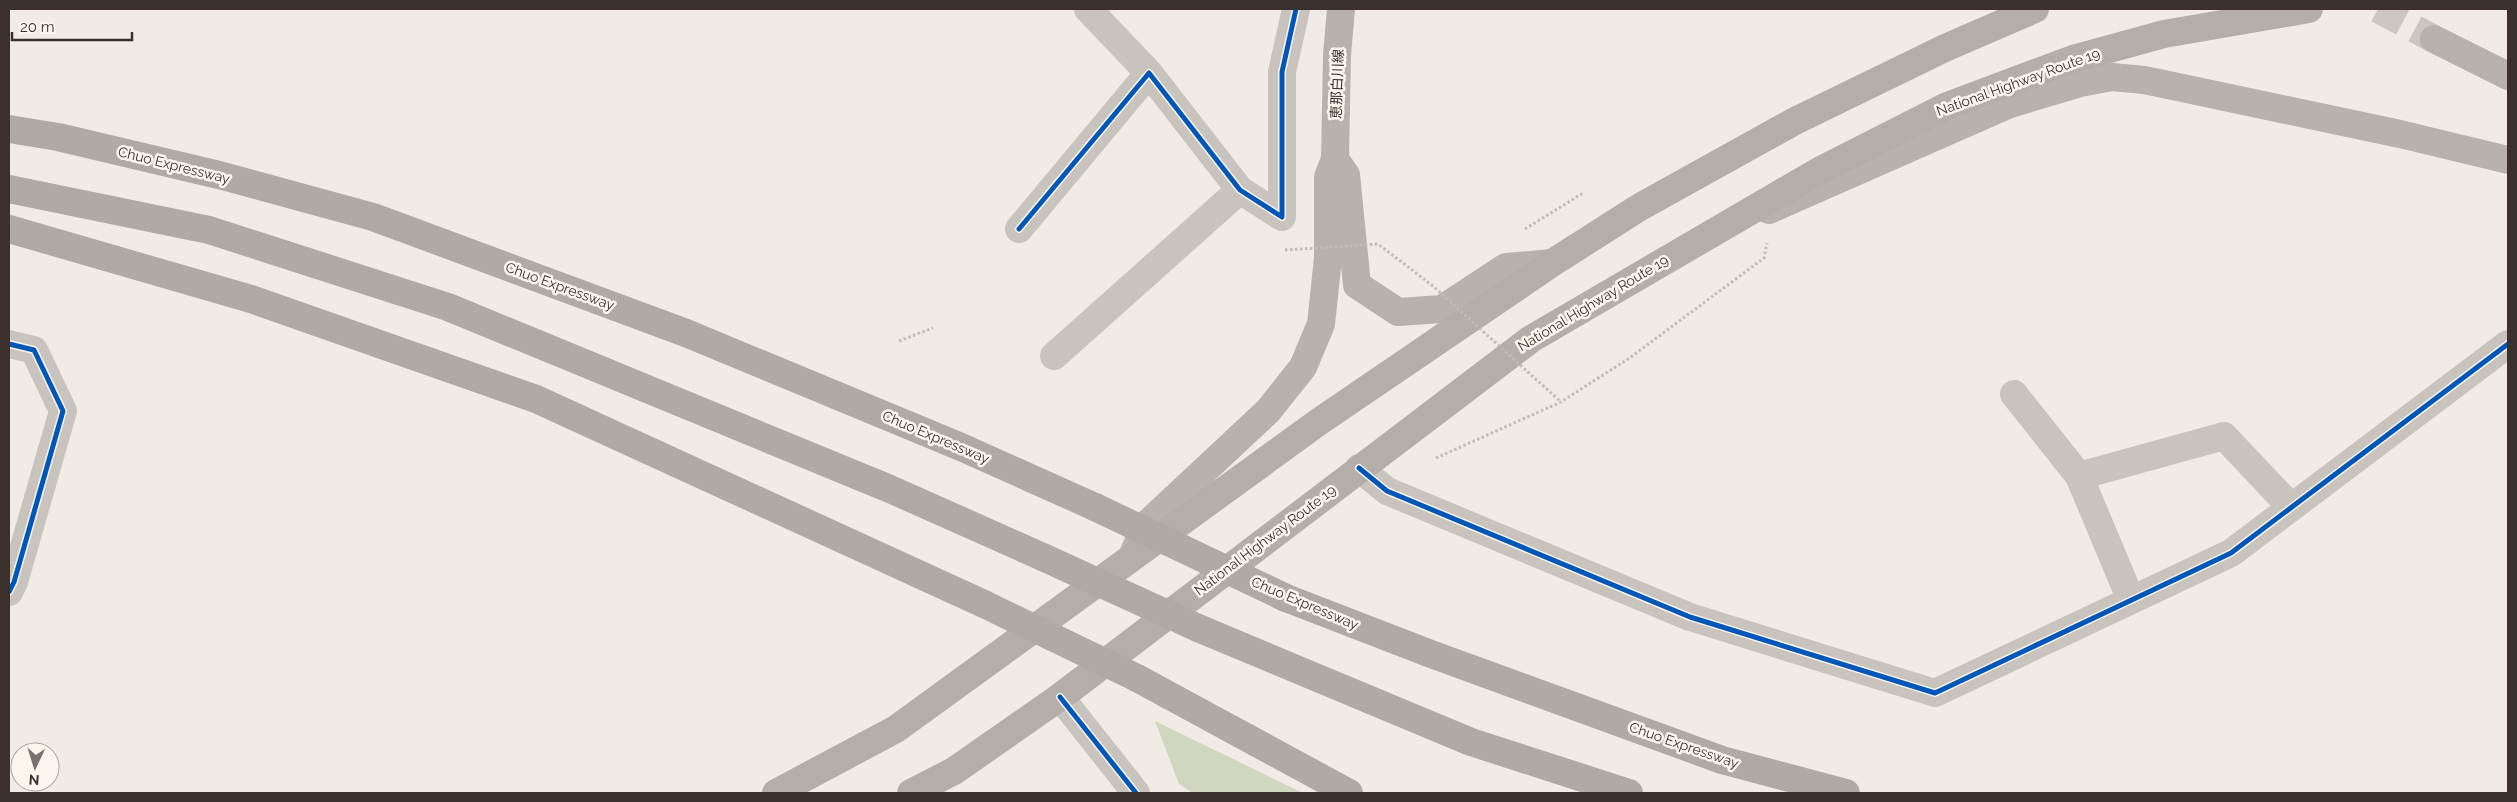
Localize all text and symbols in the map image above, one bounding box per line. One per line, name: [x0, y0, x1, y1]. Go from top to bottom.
scale bar: [12, 10, 132, 42]
text: 20 m: [20, 18, 55, 36]
street label: National Highway Route 19: [1934, 45, 2102, 119]
street label: 恵那白川線: [1328, 49, 1346, 119]
street label: Chuo Expressway: [116, 143, 232, 187]
street label: National Highway Route 19: [1515, 252, 1671, 354]
street label: Chuo Expressway: [503, 259, 617, 313]
street label: Chuo Expressway: [880, 407, 992, 467]
street label: National Highway Route 19: [1191, 482, 1339, 598]
street label: Chuo Expressway: [1249, 573, 1361, 633]
street label: Chuo Expressway: [1627, 719, 1741, 771]
north arrow: [10, 742, 60, 792]
text: N: [28, 772, 40, 788]

